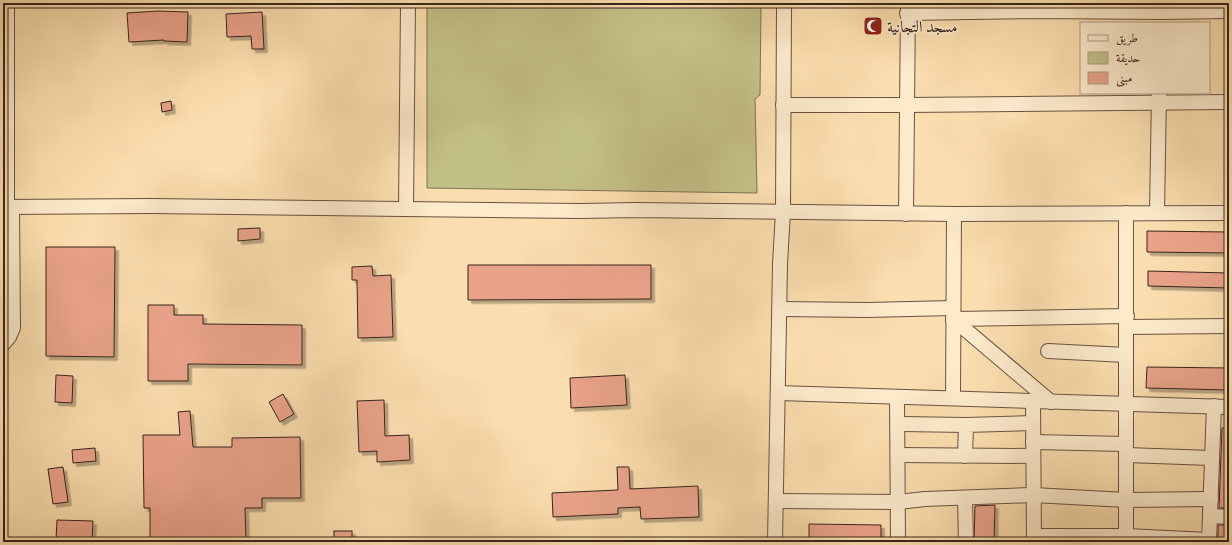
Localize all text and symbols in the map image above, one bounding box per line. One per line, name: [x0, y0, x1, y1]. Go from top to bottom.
mosque icon: مسجد التجانية: [862, 15, 884, 37]
place label: مسجد التجانية: [887, 18, 957, 38]
legend: [1080, 22, 1210, 94]
text: طريق: [1116, 31, 1138, 46]
text: حديقة: [1116, 51, 1140, 66]
text: مبنى: [1116, 71, 1132, 87]

